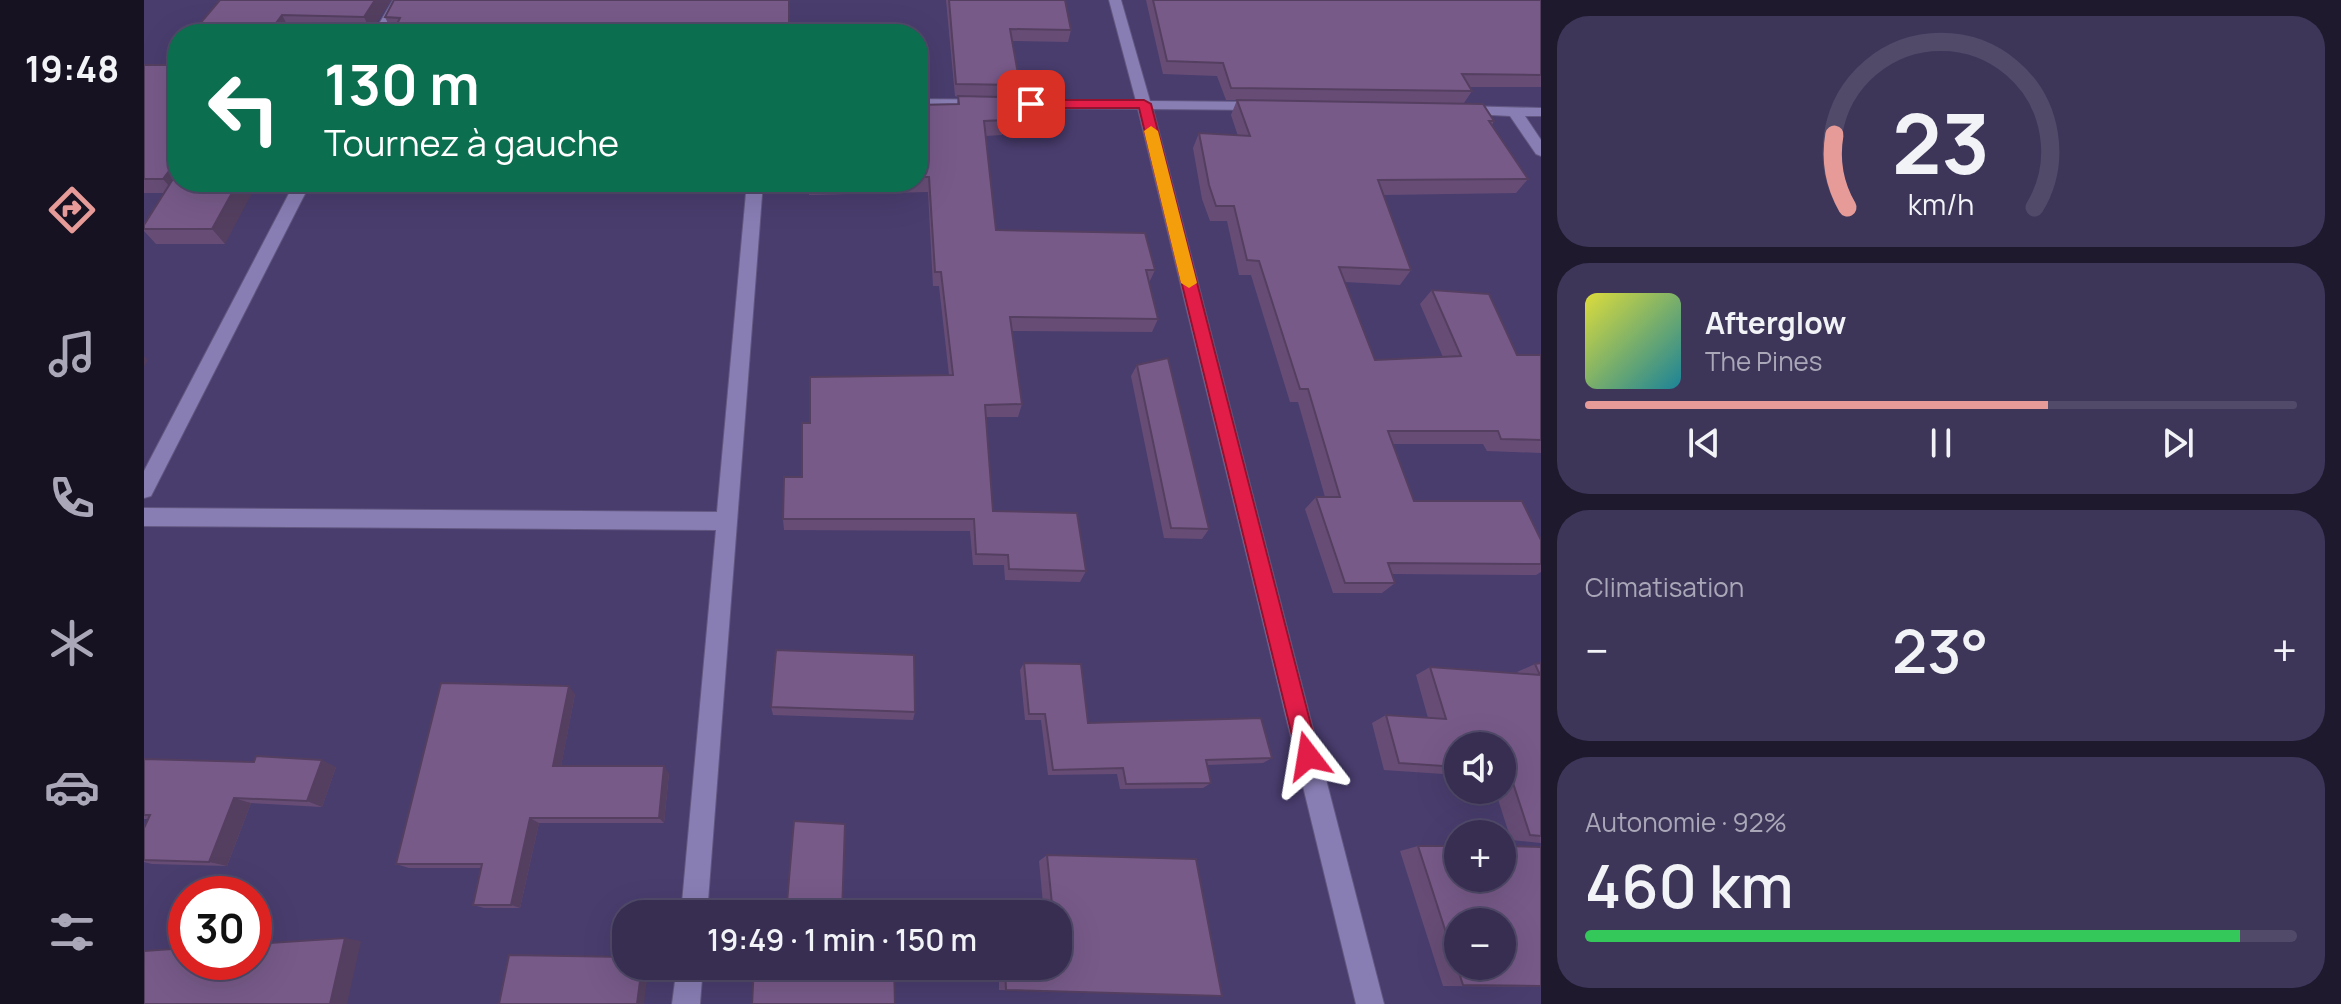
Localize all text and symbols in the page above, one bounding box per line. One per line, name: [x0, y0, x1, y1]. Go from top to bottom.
text: 19:48: [25, 44, 119, 93]
text: 130 m: [324, 45, 480, 122]
icon: left: [192, 56, 296, 160]
pin: [997, 70, 1065, 138]
icon: arrive: [1009, 82, 1053, 126]
text: 23: [1892, 84, 1990, 198]
text: Tournez à gauche: [324, 118, 619, 167]
icon: directions: [44, 182, 100, 238]
text: km/h: [1908, 185, 1974, 224]
text: Afterglow: [1705, 302, 1846, 343]
icon: music: [44, 326, 100, 382]
text: The Pines: [1705, 343, 1822, 379]
icon: previous: [1682, 421, 1726, 465]
icon: pause: [1919, 421, 1963, 465]
icon: next: [2156, 421, 2200, 465]
icon: phone: [44, 470, 100, 526]
text: Climatisation: [1585, 569, 1744, 605]
text: 23°: [1892, 609, 1988, 691]
icon: climate: [44, 615, 100, 671]
text: −: [1585, 620, 1609, 680]
text: +: [2272, 620, 2297, 680]
position arrow: [1266, 714, 1350, 798]
map controls: [1444, 732, 1516, 980]
button: sound: [1444, 732, 1516, 804]
icon: car: [44, 759, 100, 815]
text: Autonomie · 92%: [1585, 804, 1787, 840]
button: +: [1444, 820, 1516, 892]
text: 460 km: [1585, 844, 1793, 926]
speed limit sign: 30: [168, 876, 272, 980]
icon: filters: [44, 904, 100, 960]
button: −: [1444, 908, 1516, 980]
text: 19:49 · 1 min · 150 m: [707, 919, 977, 960]

